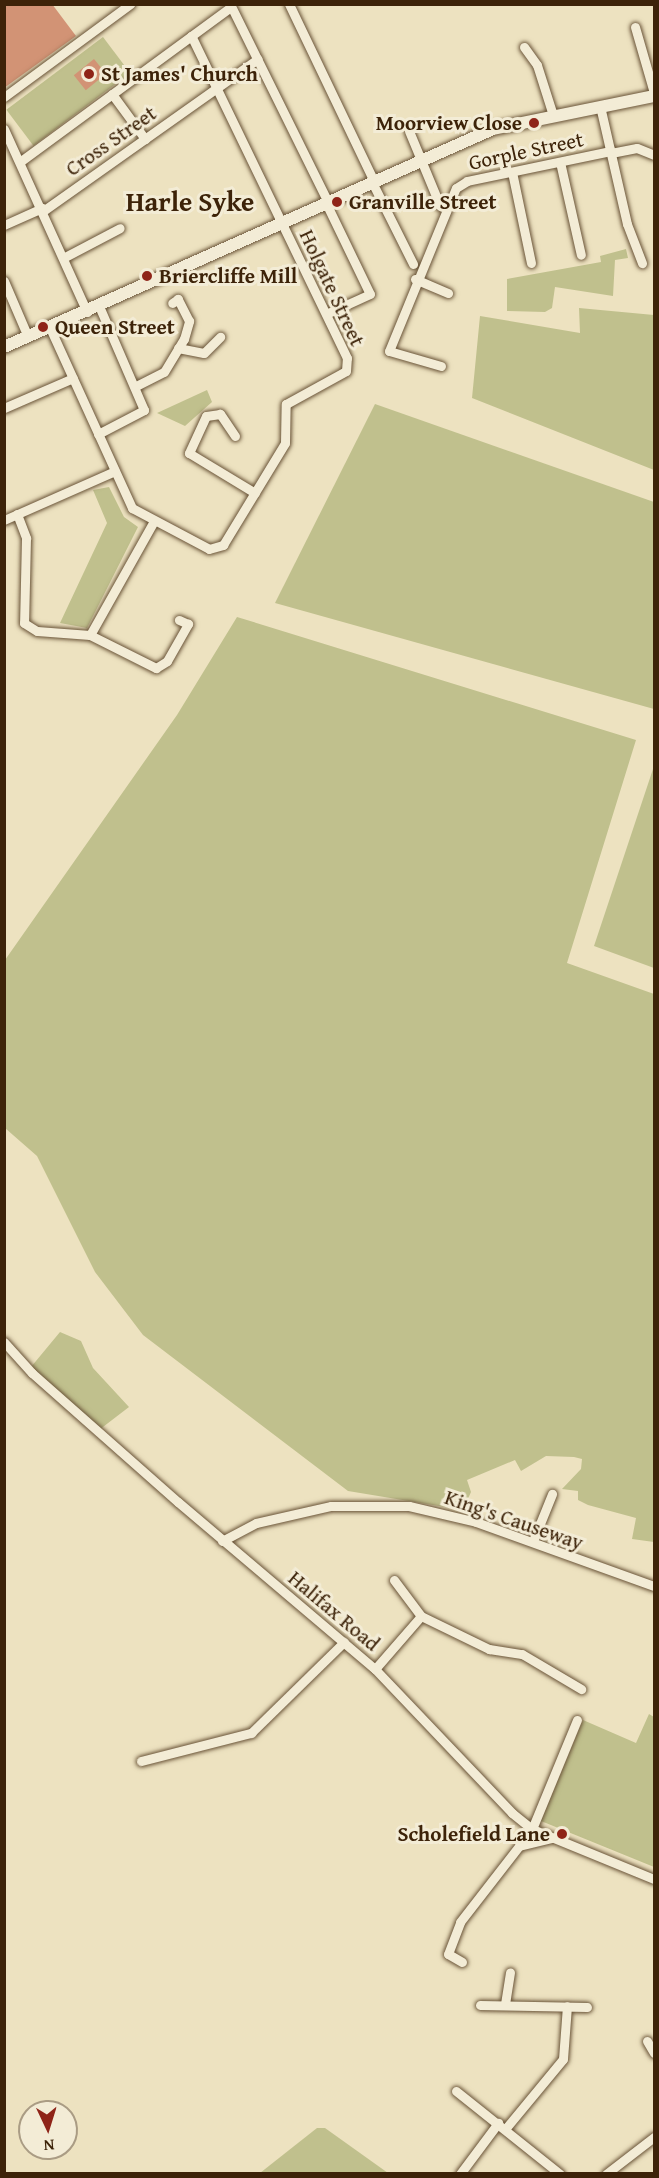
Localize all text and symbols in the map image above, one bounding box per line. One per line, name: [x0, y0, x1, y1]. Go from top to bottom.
place label: St James' Church: [101, 61, 258, 87]
marker: St James' Church: [82, 67, 96, 81]
street label: Cross Street: [61, 101, 161, 181]
place label: Moorview Close: [376, 110, 522, 136]
marker: Moorview Close: [527, 116, 541, 130]
street label: Gorple Street: [466, 127, 586, 175]
district label: Harle Syke: [126, 186, 254, 218]
place label: Granville Street: [349, 189, 496, 215]
marker: Granville Street: [330, 195, 344, 209]
street label: Holgate Street: [294, 226, 370, 350]
place label: Briercliffe Mill: [159, 263, 297, 289]
marker: Briercliffe Mill: [140, 269, 154, 283]
place label: Queen Street: [55, 314, 175, 340]
marker: Queen Street: [36, 320, 50, 334]
street label: King's Causeway: [441, 1485, 587, 1555]
street label: Halifax Road: [283, 1565, 385, 1657]
place label: Scholefield Lane: [397, 1821, 550, 1847]
marker: Scholefield Lane: [555, 1827, 569, 1841]
north arrow: [18, 2100, 78, 2160]
text: N: [43, 2134, 55, 2158]

